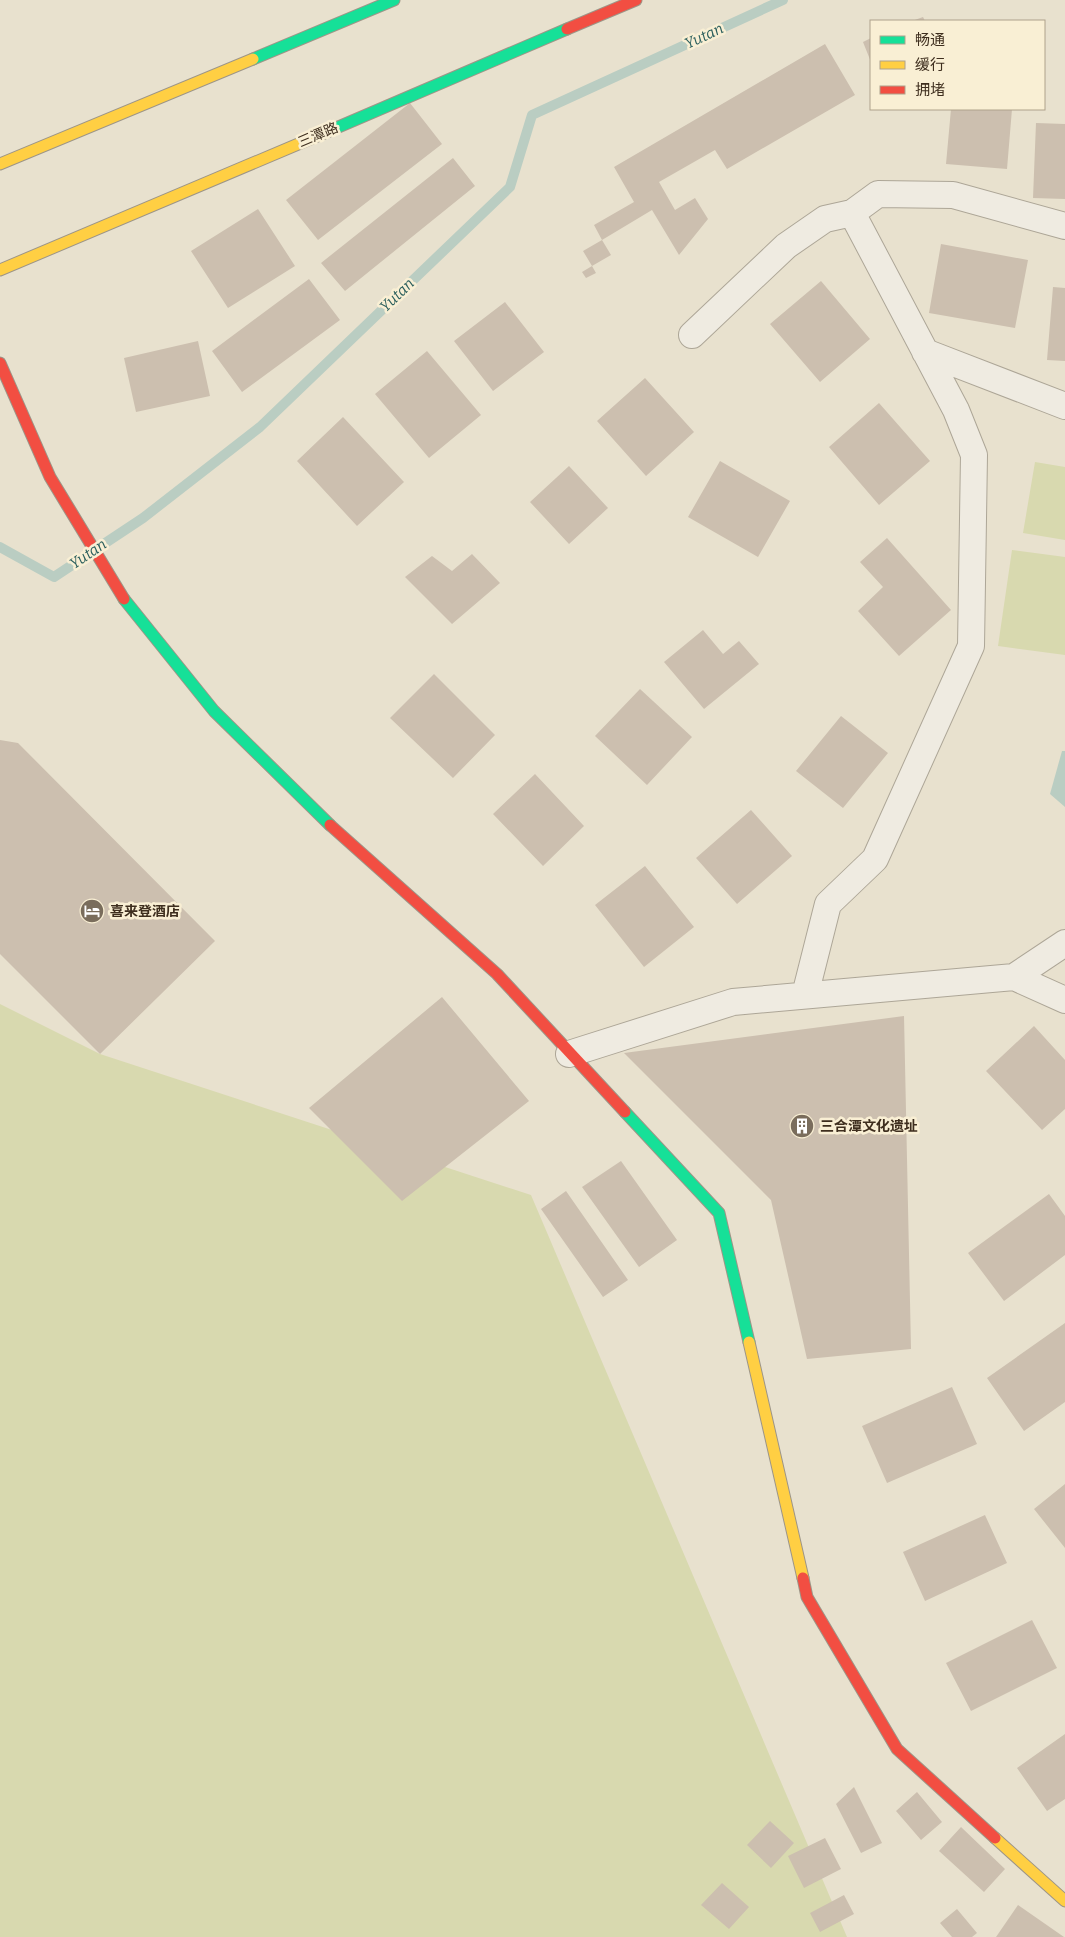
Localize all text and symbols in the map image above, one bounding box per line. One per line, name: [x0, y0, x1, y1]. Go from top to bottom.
water label: Yutan: [682, 19, 726, 53]
legend: [870, 20, 1045, 110]
text: 畅通: [915, 31, 945, 49]
text: 缓行: [915, 56, 945, 74]
text: 拥堵: [915, 81, 945, 99]
street label: 三潭路: [295, 119, 341, 151]
water label: Yutan: [376, 274, 418, 316]
water label: Yutan: [66, 535, 110, 573]
hotel icon: 喜来登酒店: [79, 898, 105, 924]
place label: 喜来登酒店: [110, 903, 180, 920]
building icon: 三合潭文化遗址: [789, 1113, 815, 1139]
place label: 三合潭文化遗址: [820, 1118, 918, 1135]

